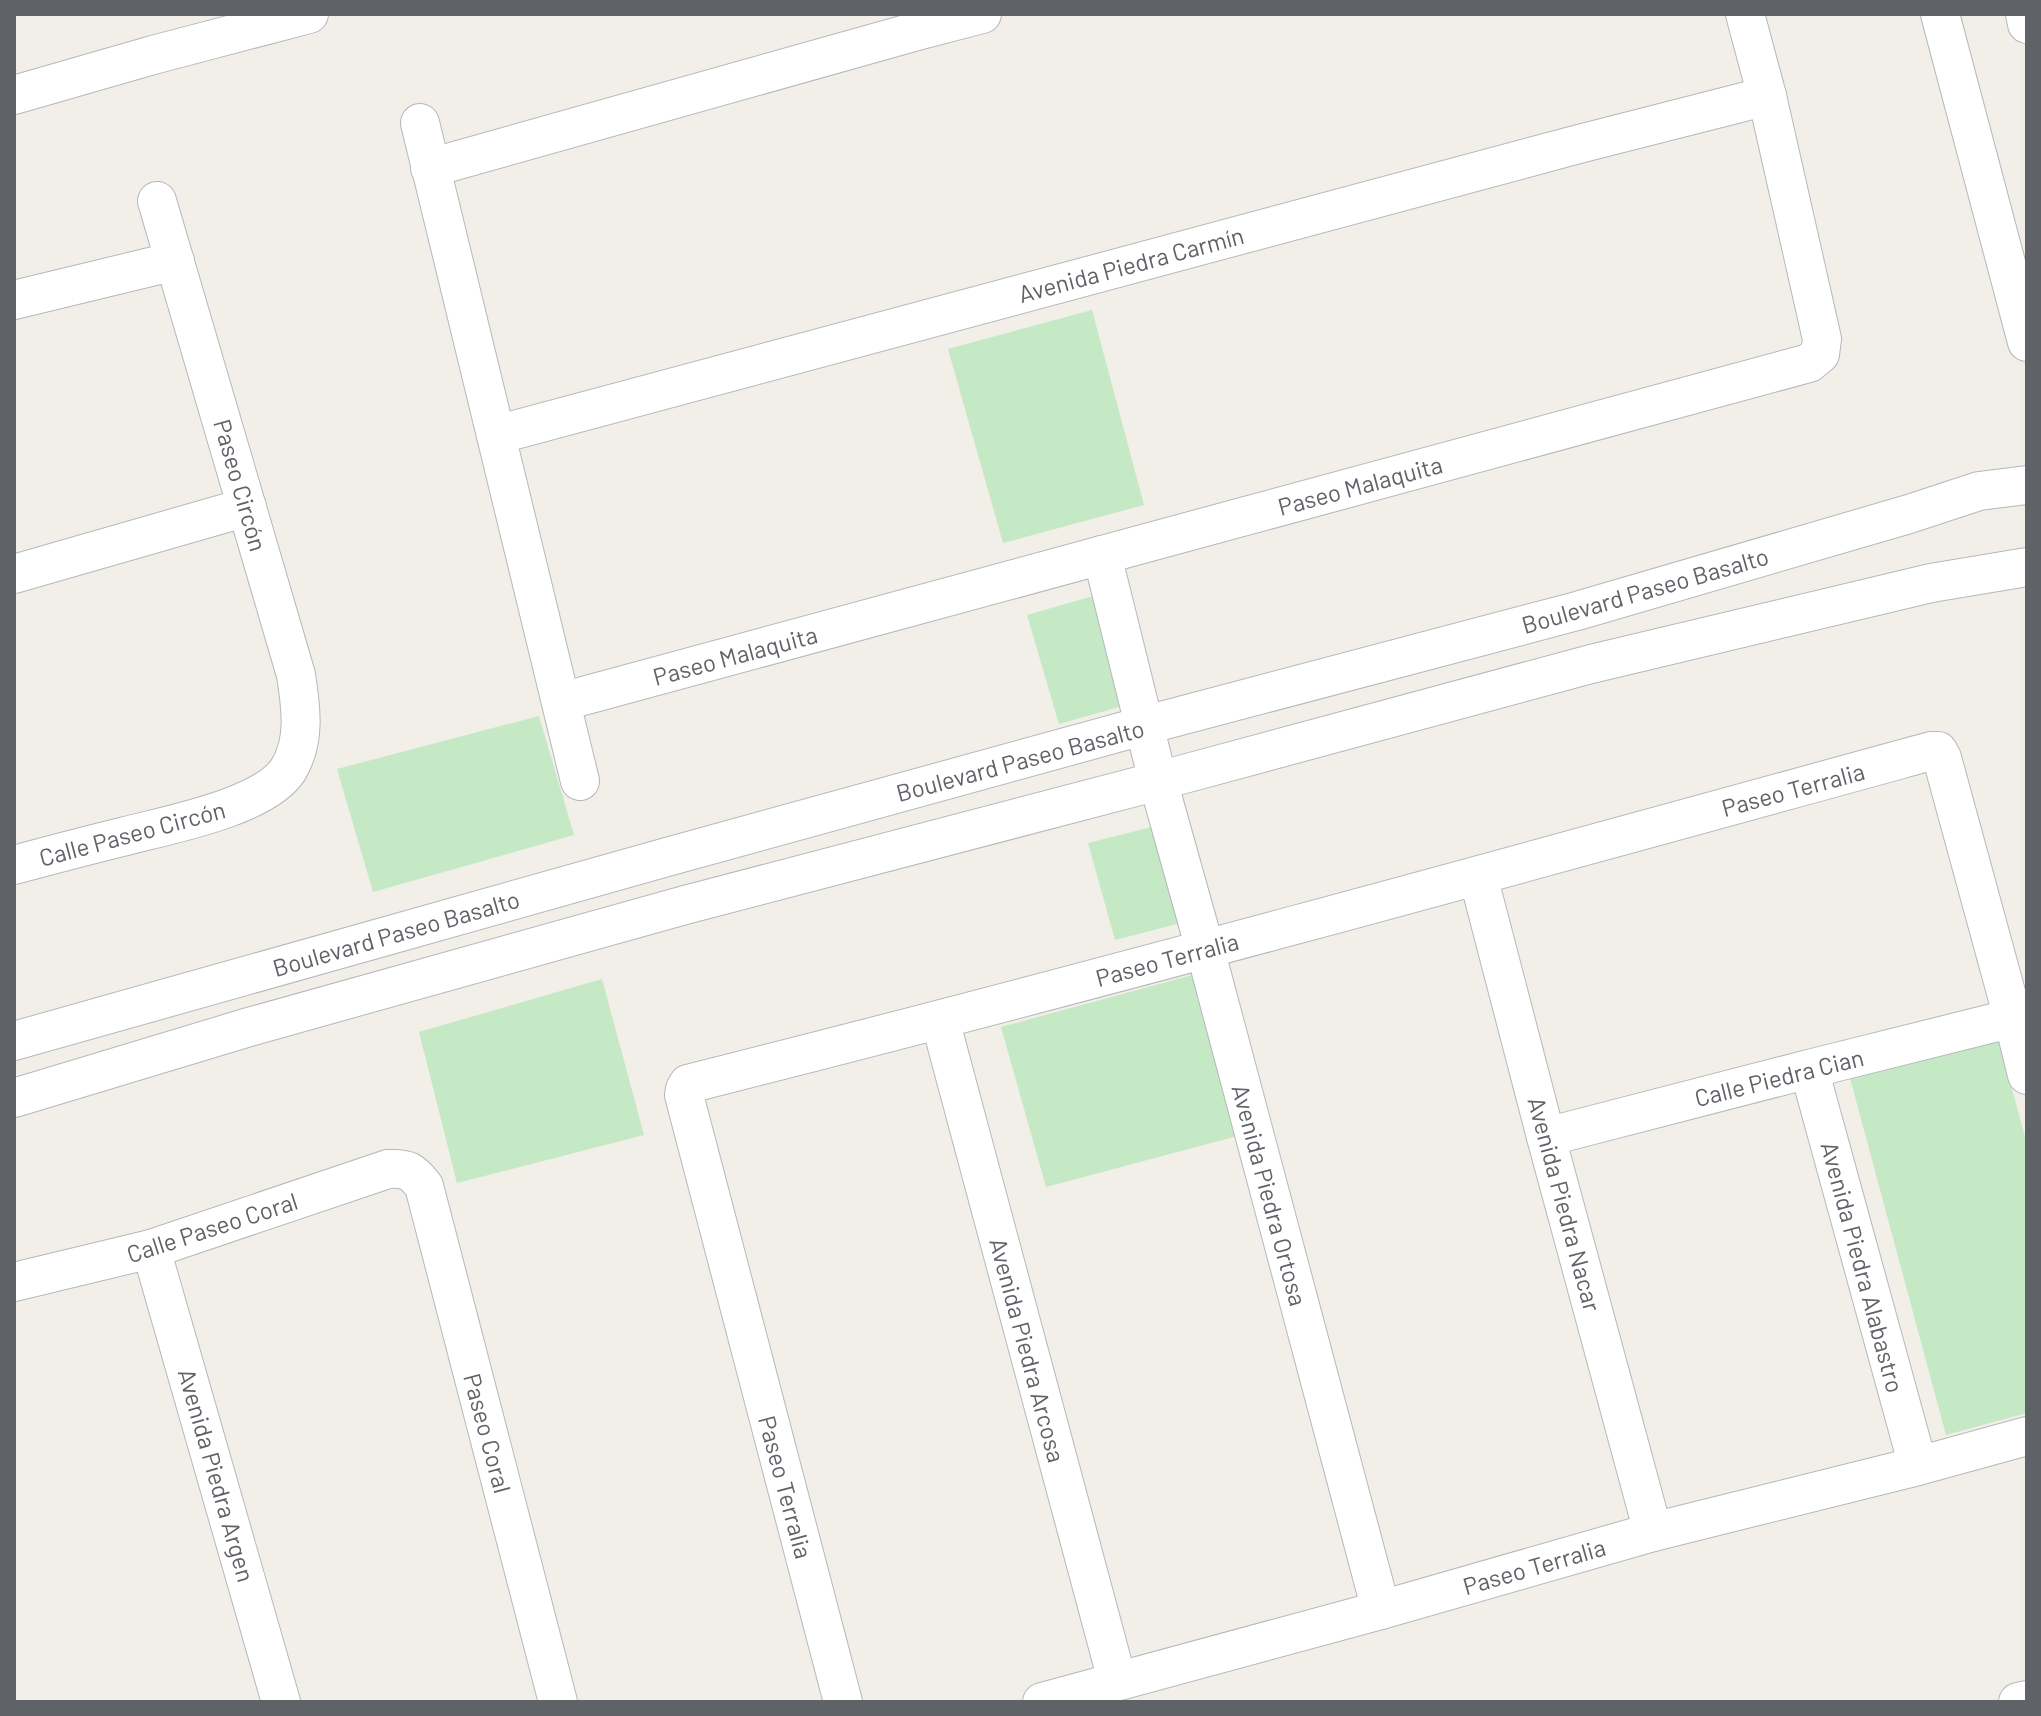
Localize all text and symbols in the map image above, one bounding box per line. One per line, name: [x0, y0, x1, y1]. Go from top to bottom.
street label: Avenida Piedra Carmín: [1015, 220, 1247, 308]
street label: Paseo Circón: [208, 416, 274, 554]
street label: Paseo Malaquita: [1275, 449, 1445, 521]
street label: Boulevard Paseo Basalto: [1518, 541, 1772, 639]
street label: Paseo Malaquita: [650, 619, 820, 691]
street label: Boulevard Paseo Basalto: [893, 713, 1147, 807]
street label: Paseo Terralia: [1718, 756, 1868, 822]
street label: Calle Paseo Circón: [36, 794, 228, 872]
street label: Boulevard Paseo Basalto: [269, 884, 523, 982]
street label: Paseo Terralia: [1092, 926, 1242, 992]
street label: Calle Piedra Cian: [1691, 1042, 1867, 1112]
street label: Avenida Piedra Ortosa: [1226, 1081, 1314, 1309]
street label: Avenida Piedra Nacar: [1522, 1094, 1608, 1315]
street label: Avenida Piedra Alabastro: [1816, 1138, 1910, 1396]
street label: Calle Paseo Coral: [123, 1186, 301, 1268]
street label: Avenida Piedra Arcosa: [984, 1235, 1072, 1465]
street label: Avenida Piedra Argen: [173, 1365, 261, 1585]
street label: Paseo Coral: [458, 1370, 518, 1496]
street label: Paseo Terralia: [753, 1412, 819, 1562]
street label: Paseo Terralia: [1459, 1532, 1609, 1600]

